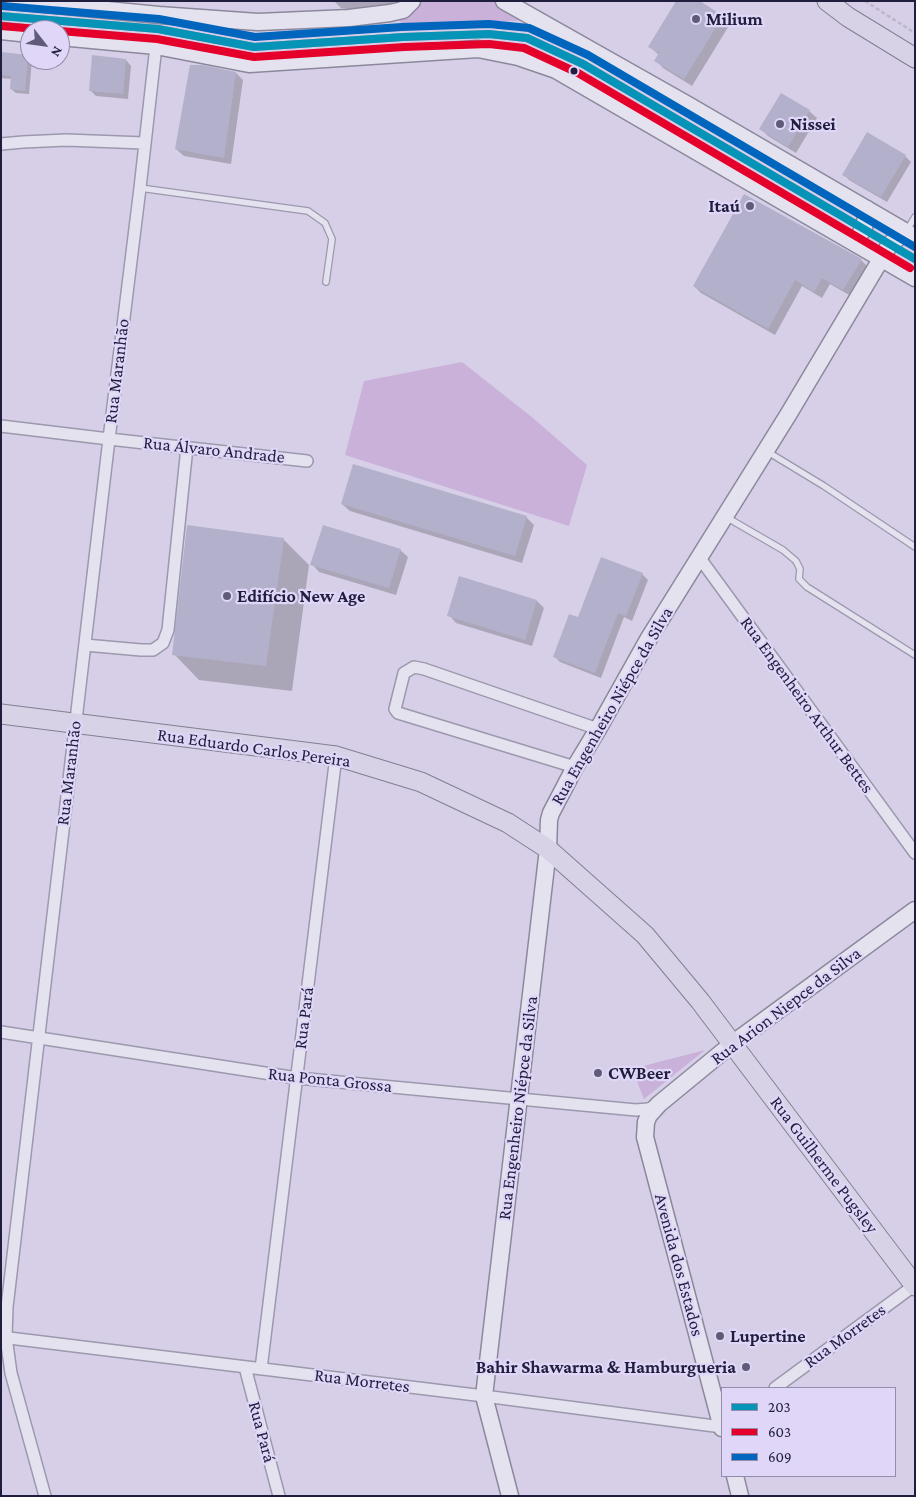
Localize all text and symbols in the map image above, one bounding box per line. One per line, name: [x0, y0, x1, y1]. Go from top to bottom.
place label: Milium: [706, 8, 763, 30]
marker: Milium: [690, 13, 702, 25]
north arrow: [20, 20, 70, 70]
text: N: [48, 44, 66, 60]
unlabelled marker: [569, 66, 579, 76]
place label: Nissei: [790, 113, 836, 135]
marker: Nissei: [774, 118, 786, 130]
place label: Itaú: [709, 195, 740, 217]
marker: Itaú: [744, 200, 756, 212]
street label: Rua Maranhão: [100, 317, 134, 425]
street label: Rua Álvaro Andrade: [142, 432, 286, 468]
place label: Edifício New Age: [237, 585, 365, 607]
marker: Edifício New Age: [221, 590, 233, 602]
street label: Rua Engenheiro Niépce da Silva: [546, 603, 678, 809]
street label: Rua Engenheiro Arthur Bettes: [736, 612, 878, 798]
street label: Rua Maranhão: [52, 719, 86, 827]
street label: Rua Eduardo Carlos Pereira: [156, 724, 352, 772]
street label: Rua Arion Niepce da Silva: [707, 942, 865, 1070]
street label: Rua Pará: [289, 986, 319, 1050]
street label: Rua Engenheiro Niépce da Silva: [494, 995, 542, 1221]
place label: CWBeer: [608, 1062, 671, 1084]
street label: Rua Ponta Grossa: [267, 1063, 393, 1097]
marker: CWBeer: [592, 1067, 604, 1079]
street label: Rua Guilherme Pugsley: [765, 1092, 883, 1238]
street label: Avenida dos Estados: [650, 1191, 708, 1339]
street label: Rua Morretes: [800, 1299, 890, 1373]
place label: Lupertine: [730, 1325, 806, 1347]
marker: Lupertine: [714, 1330, 726, 1342]
place label: Bahir Shawarma & Hamburgueria: [476, 1356, 736, 1378]
marker: Bahir Shawarma & Hamburgueria: [740, 1361, 752, 1373]
street label: Rua Morretes: [313, 1364, 411, 1398]
legend: [721, 1387, 896, 1477]
street label: Rua Pará: [243, 1399, 281, 1465]
text: 203: [768, 1399, 791, 1415]
text: 603: [768, 1424, 791, 1440]
text: 609: [768, 1449, 792, 1465]

